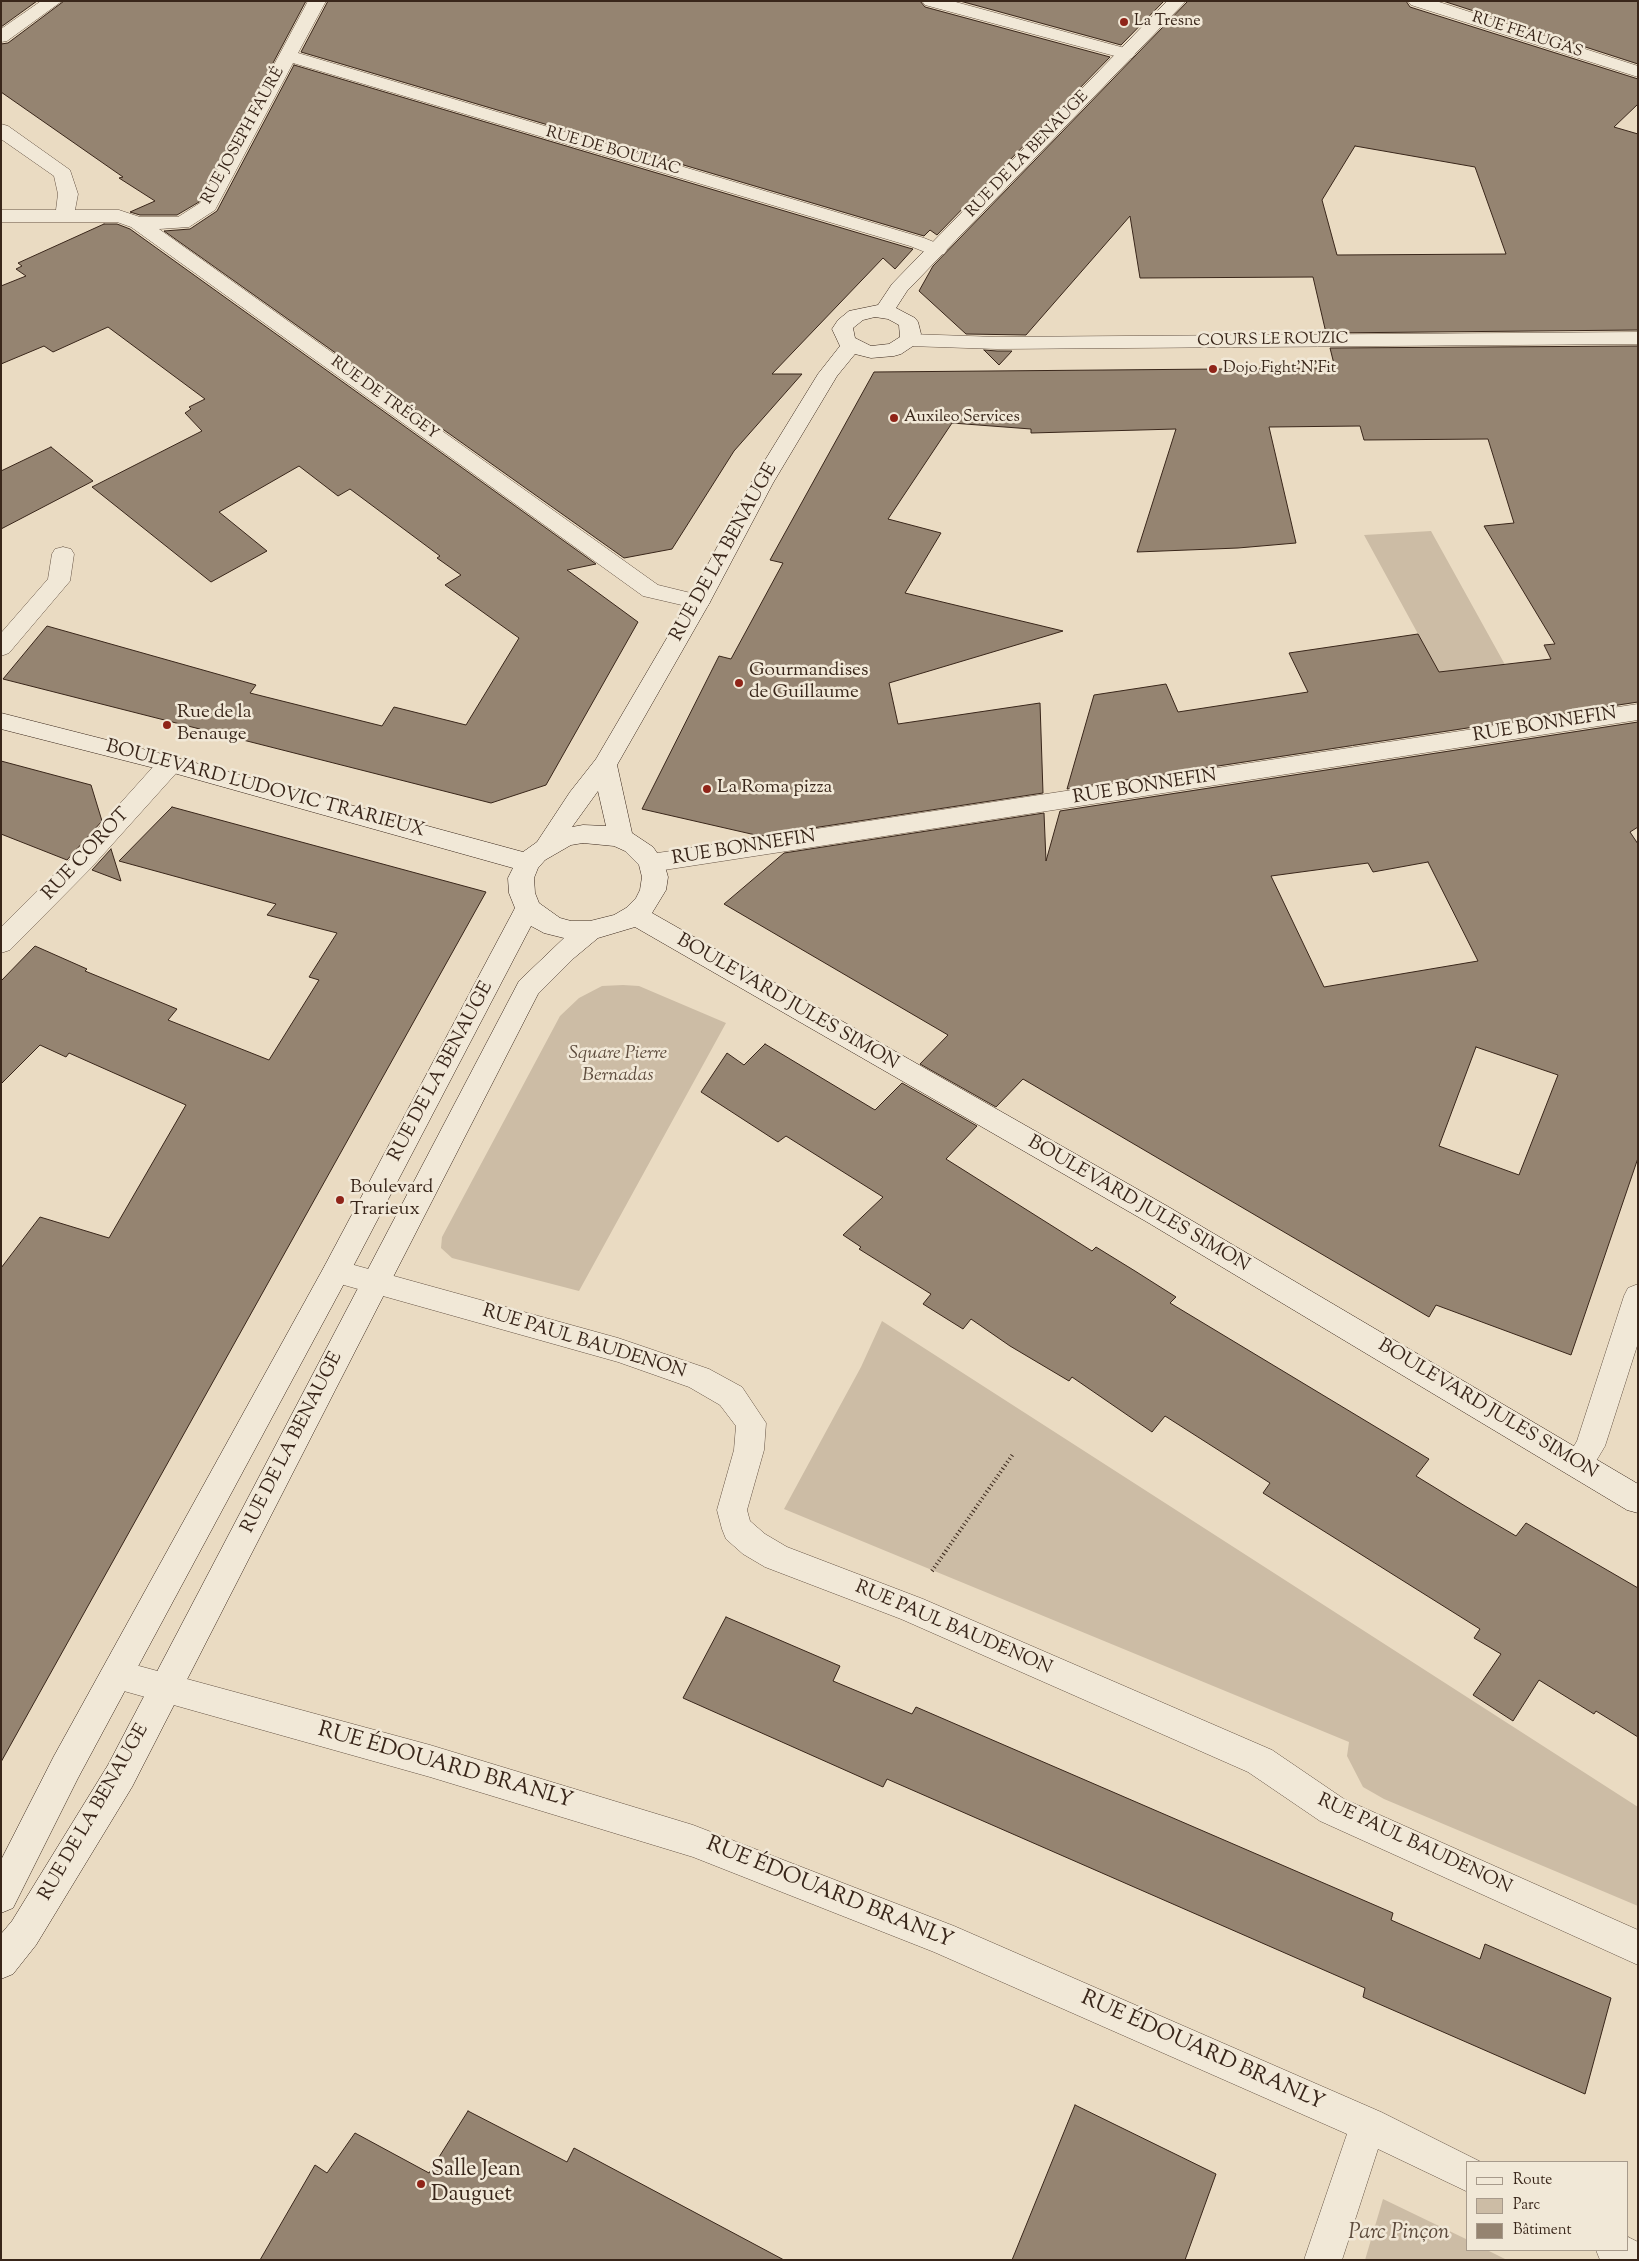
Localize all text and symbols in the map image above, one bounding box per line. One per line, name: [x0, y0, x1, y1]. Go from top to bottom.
street label: RUE FEAUGAS: [1469, 9, 1585, 63]
place label: La Tresne: [1134, 12, 1201, 32]
marker: La Tresne: [1118, 16, 1130, 28]
street label: RUE JOSEPH FAURÉ: [198, 64, 290, 208]
street label: RUE DE LA BENAUGE: [963, 88, 1093, 222]
street label: RUE DE BOULIAC: [543, 124, 683, 180]
street label: COURS LE ROUZIC: [1197, 330, 1349, 352]
street label: RUE DE TRÉGEY: [326, 353, 442, 445]
place label: Dojo Fight'N'Fit: [1223, 359, 1336, 379]
marker: Dojo Fight'N'Fit: [1207, 363, 1219, 375]
place label: Auxileo Services: [904, 408, 1020, 428]
marker: Auxileo Services: [888, 412, 900, 424]
street label: RUE DE LA BENAUGE: [666, 460, 784, 646]
place label: Gourmandises de Guillaume: [749, 661, 868, 705]
marker: Gourmandises de Guillaume: [733, 677, 745, 689]
place label: Rue de la Benauge: [177, 703, 251, 747]
street label: RUE BONNEFIN: [1472, 703, 1618, 749]
marker: Rue de la Benauge: [161, 719, 173, 731]
street label: BOULEVARD LUDOVIC TRARIEUX: [103, 736, 427, 844]
street label: RUE BONNEFIN: [1072, 765, 1218, 811]
place label: La Roma pizza: [717, 778, 832, 800]
marker: La Roma pizza: [701, 783, 713, 795]
street label: RUE COROT: [39, 804, 135, 906]
street label: RUE BONNEFIN: [671, 826, 817, 872]
street label: BOULEVARD JULES SIMON: [672, 930, 902, 1076]
street label: RUE DE LA BENAUGE: [385, 978, 499, 1166]
park label: Square Pierre Bernadas: [569, 1044, 667, 1088]
street label: BOULEVARD JULES SIMON: [1023, 1132, 1253, 1278]
place label: Boulevard Trarieux: [350, 1178, 433, 1222]
marker: Boulevard Trarieux: [334, 1194, 346, 1206]
street label: RUE PAUL BAUDENON: [479, 1301, 689, 1385]
street label: BOULEVARD JULES SIMON: [1373, 1335, 1601, 1485]
street label: RUE DE LA BENAUGE: [237, 1349, 349, 1537]
street label: RUE PAUL BAUDENON: [851, 1577, 1055, 1681]
street label: RUE ÉDOUARD BRANLY: [314, 1718, 576, 1816]
street label: RUE DE LA BENAUGE: [35, 1721, 155, 1905]
street label: RUE PAUL BAUDENON: [1313, 1790, 1515, 1900]
street label: RUE ÉDOUARD BRANLY: [702, 1832, 956, 1956]
street label: RUE ÉDOUARD BRANLY: [1076, 1986, 1328, 2118]
place label: Salle Jean Dauguet: [431, 2158, 521, 2210]
legend: [1466, 2161, 1629, 2251]
text: Route: [1513, 2170, 1552, 2191]
marker: Salle Jean Dauguet: [415, 2178, 427, 2190]
text: Parc: [1513, 2195, 1540, 2216]
text: Bâtiment: [1513, 2220, 1572, 2241]
park label: Parc Pinçon: [1348, 2221, 1450, 2247]

